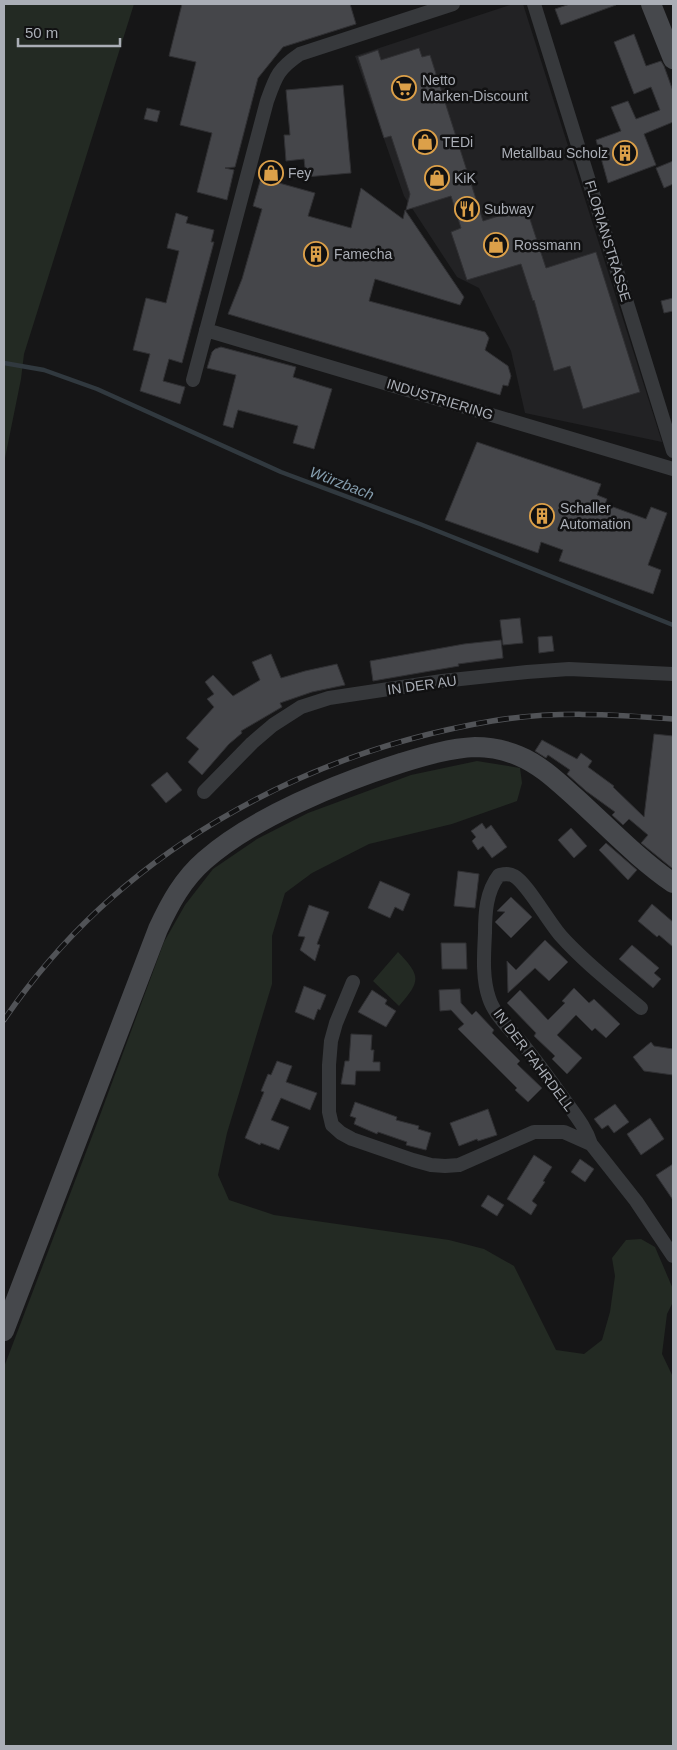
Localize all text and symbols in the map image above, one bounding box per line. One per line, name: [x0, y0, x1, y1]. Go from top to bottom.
scale bar: [18, 15, 120, 47]
text: 50 m: [25, 24, 58, 41]
place label: Netto Marken-Discount: [422, 72, 528, 104]
supermarket icon: Netto Marken-Discount: [391, 75, 417, 101]
shop icon: TEDi: [412, 129, 438, 155]
place label: TEDi: [442, 134, 473, 150]
building icon: Metallbau Scholz: [612, 140, 638, 166]
place label: Metallbau Scholz: [501, 145, 608, 161]
shop icon: Fey: [258, 160, 284, 186]
place label: Fey: [288, 165, 311, 181]
shop icon: KiK: [424, 165, 450, 191]
place label: KiK: [454, 170, 476, 186]
street label: FLORIANSTRASSE: [582, 178, 634, 304]
restaurant icon: Subway: [454, 196, 480, 222]
place label: Subway: [484, 201, 534, 217]
shop icon: Rossmann: [483, 232, 509, 258]
place label: Rossmann: [514, 237, 581, 253]
building icon: Famecha: [303, 241, 329, 267]
place label: Famecha: [334, 246, 393, 262]
street label: INDUSTRIERING: [385, 375, 495, 423]
water label: Würzbach: [307, 463, 377, 503]
place label: Schaller Automation: [560, 500, 631, 532]
building icon: Schaller Automation: [529, 503, 555, 529]
street label: IN DER AU: [386, 672, 458, 698]
street label: IN DER FAHRDELL: [490, 1006, 578, 1114]

